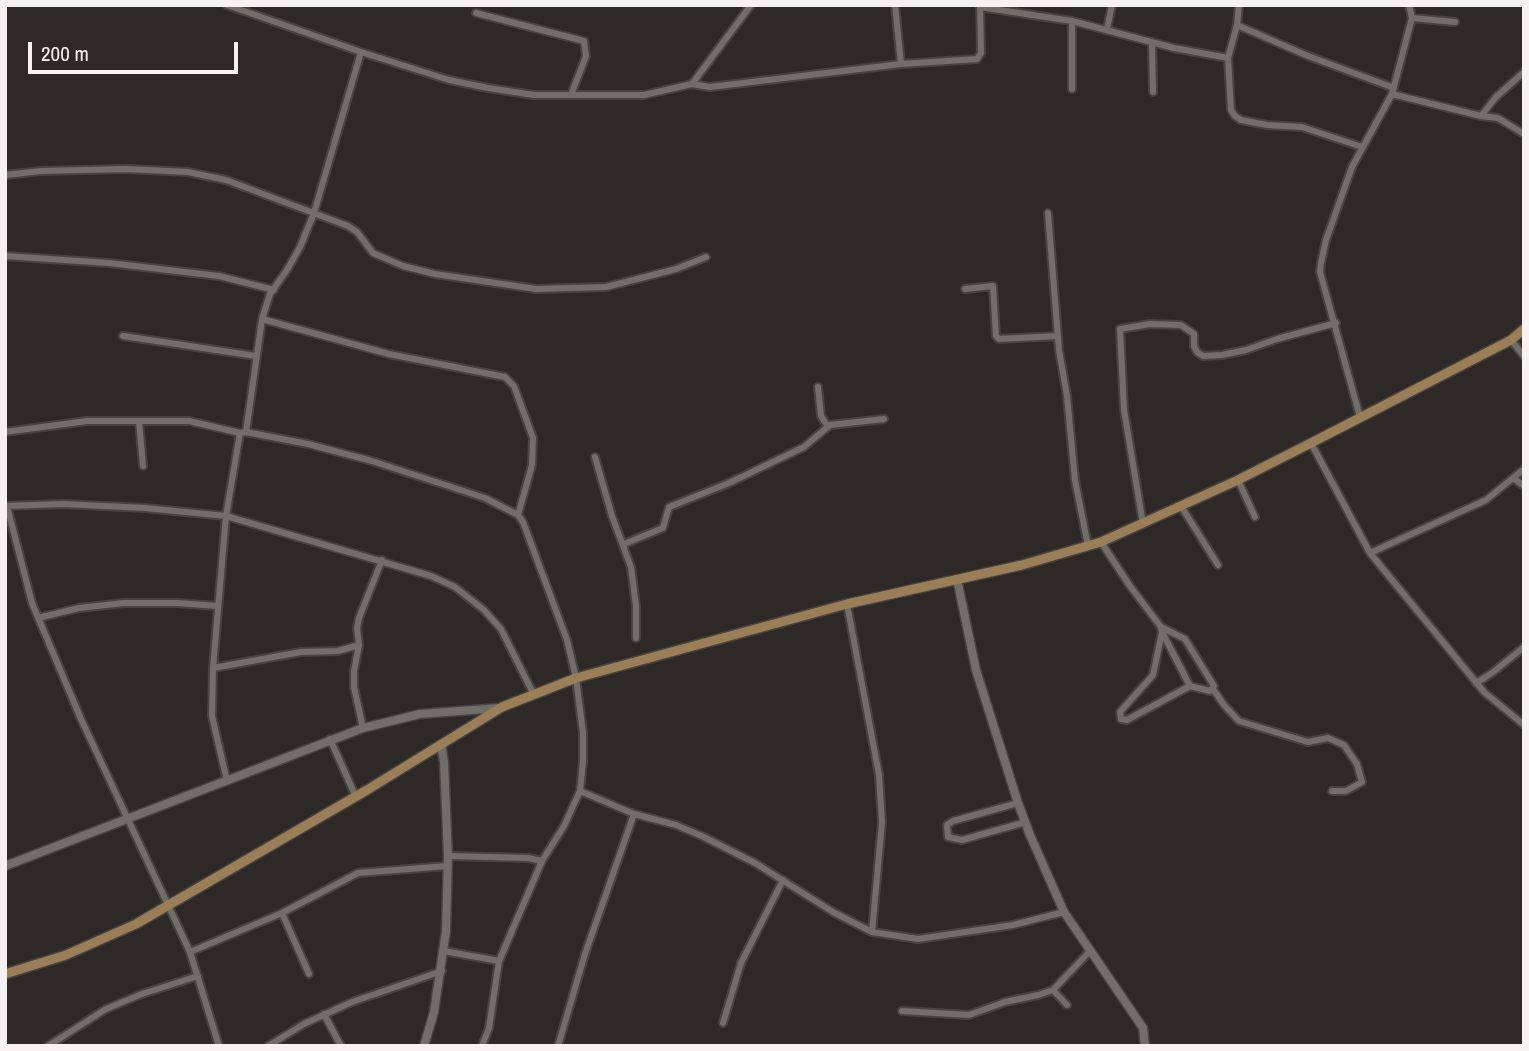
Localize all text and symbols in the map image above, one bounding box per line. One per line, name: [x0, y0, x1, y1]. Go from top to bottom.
scale bar: [32, 28, 242, 72]
text: 200 m: [41, 39, 89, 68]

